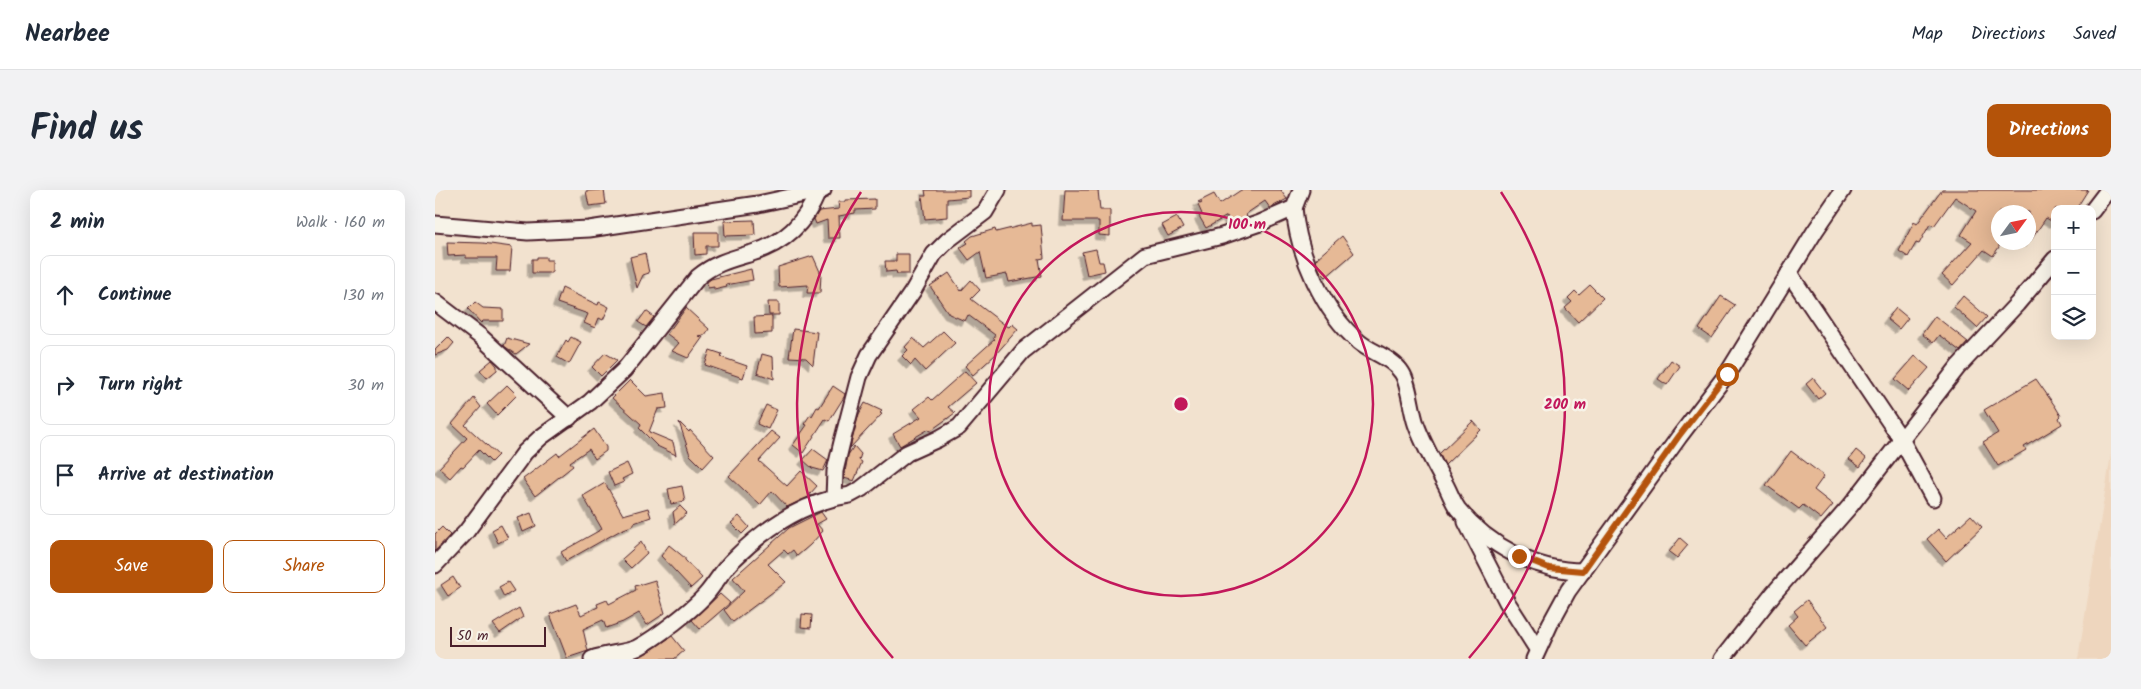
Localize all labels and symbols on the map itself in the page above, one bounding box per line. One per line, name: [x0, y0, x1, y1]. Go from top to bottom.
north arrow: [1991, 205, 2036, 250]
text: 100 m: [1228, 213, 1266, 237]
route start: [1716, 363, 1739, 386]
text: 200 m: [1544, 393, 1586, 417]
centre of rings: [1172, 395, 1190, 413]
route end: [1508, 545, 1531, 568]
scale bar: [450, 624, 546, 647]

